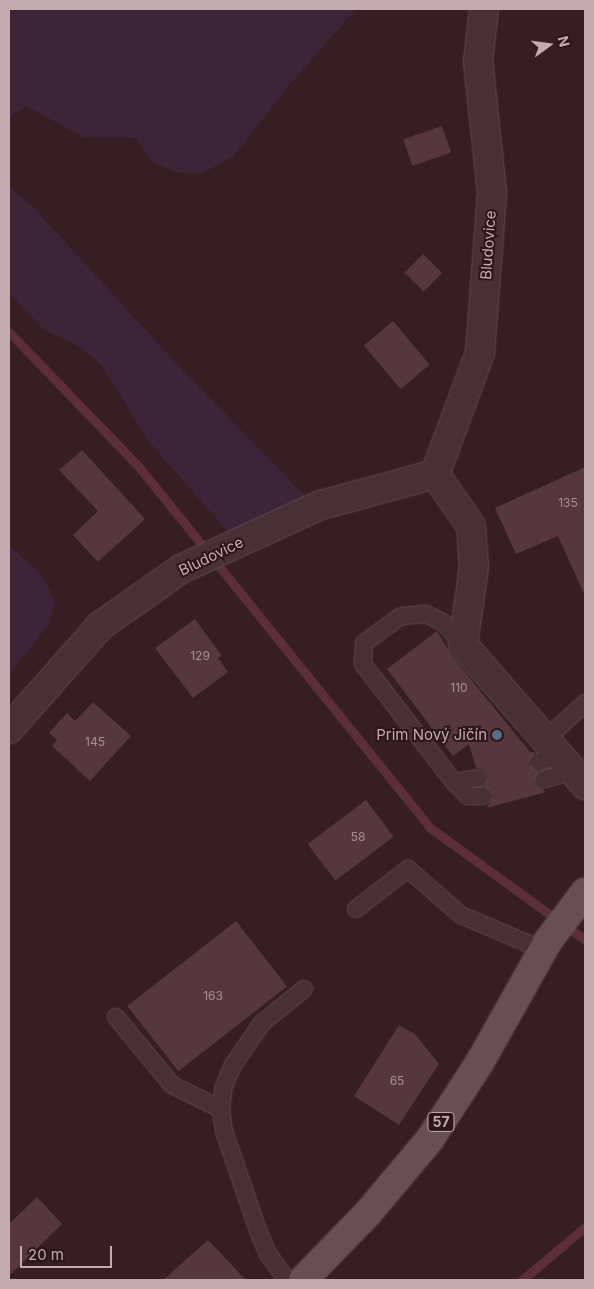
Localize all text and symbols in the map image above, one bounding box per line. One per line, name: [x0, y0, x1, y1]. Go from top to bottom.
north arrow: [524, 20, 574, 70]
text: N: [554, 34, 574, 48]
street label: Bludovice: [477, 210, 499, 280]
house number: 135: [558, 496, 578, 510]
street label: Bludovice: [176, 533, 246, 579]
house number: 129: [190, 649, 210, 663]
house number: 110: [450, 681, 468, 695]
place label: Prim Nový Jičín: [376, 726, 487, 744]
marker: Prim Nový Jičín: [491, 729, 503, 741]
house number: 145: [85, 735, 105, 749]
house number: 58: [351, 830, 365, 844]
house number: 163: [203, 989, 223, 1003]
house number: 65: [390, 1074, 404, 1088]
road number: 57: [427, 1110, 455, 1134]
scale bar: [22, 1236, 115, 1268]
text: 20 m: [28, 1245, 64, 1264]

